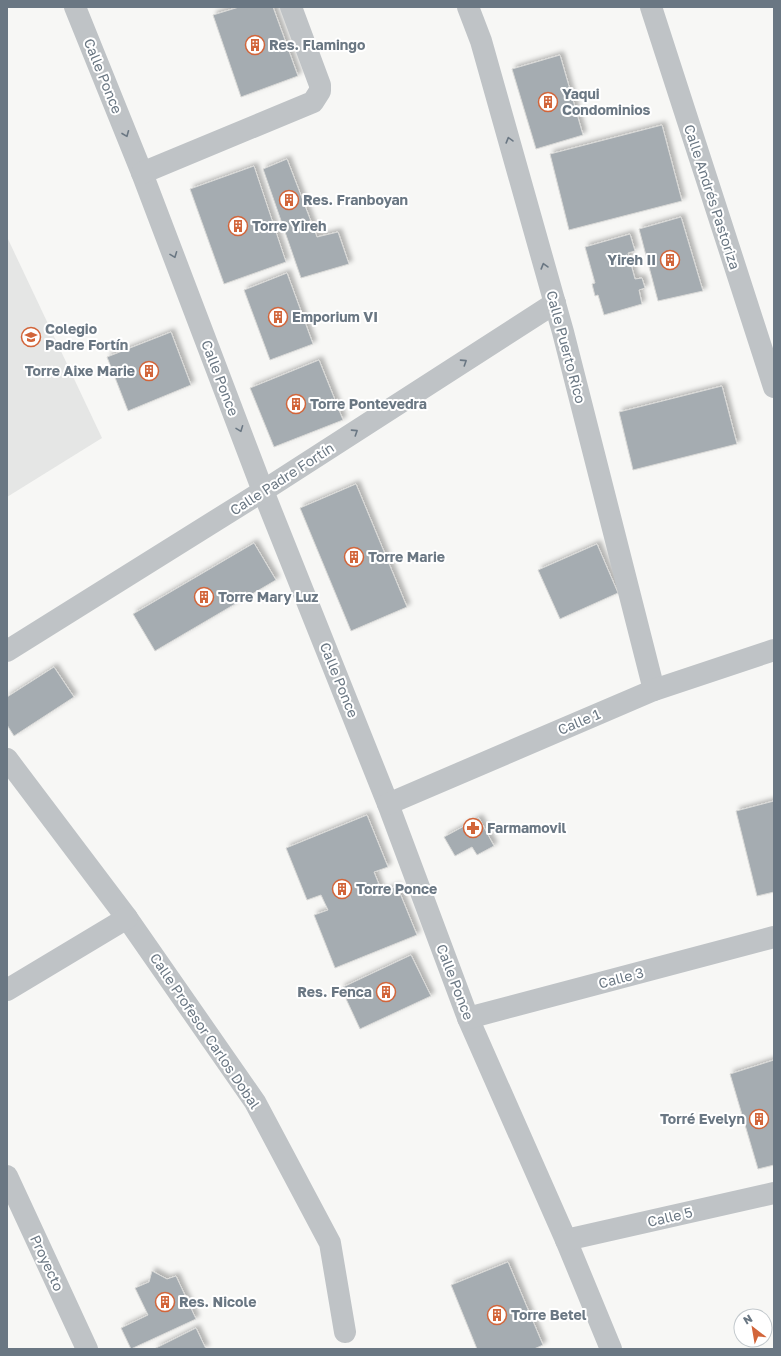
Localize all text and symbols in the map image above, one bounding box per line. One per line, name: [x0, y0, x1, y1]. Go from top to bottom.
building icon: Res. Flamingo: [244, 34, 266, 56]
street label: Calle Ponce: [81, 36, 126, 116]
place label: Res. Flamingo: [269, 36, 365, 53]
place label: Yaqui Condominios: [562, 85, 651, 118]
building icon: Yaqui Condominios: [537, 91, 559, 113]
street label: Calle Andrés Pastoriza: [681, 122, 744, 271]
one-way arrow: [122, 130, 130, 137]
one-way arrow: [505, 137, 514, 144]
building icon: Res. Franboyan: [278, 189, 300, 211]
place label: Res. Franboyan: [303, 191, 408, 208]
building icon: Torre Yireh: [227, 215, 249, 237]
place label: Torre Yireh: [252, 217, 326, 234]
building icon: Yireh II: [659, 249, 681, 271]
place label: Yireh II: [607, 251, 656, 268]
one-way arrow: [169, 252, 177, 259]
one-way arrow: [540, 262, 549, 269]
street label: Calle Puerto Rico: [543, 289, 590, 405]
building icon: Emporium VI: [267, 306, 289, 328]
place label: Emporium VI: [292, 308, 378, 325]
place label: Colegio Padre Fortín: [45, 320, 128, 353]
school or university icon: Colegio Padre Fortín: [20, 326, 42, 348]
street label: Calle Ponce: [198, 338, 243, 418]
one-way arrow: [460, 359, 467, 366]
building icon: Torre Aixe Marie: [138, 360, 160, 382]
place label: Torre Aixe Marie: [25, 362, 135, 379]
building icon: Torre Pontevedra: [285, 393, 307, 415]
place label: Torre Pontevedra: [310, 395, 427, 412]
one-way arrow: [235, 425, 243, 432]
one-way arrow: [351, 429, 358, 437]
street label: Calle Padre Fortín: [227, 439, 337, 519]
building icon: Torre Marie: [343, 546, 365, 568]
place label: Torre Marie: [368, 548, 445, 565]
building icon: Torre Mary Luz: [193, 586, 215, 608]
place label: Torre Mary Luz: [218, 588, 318, 605]
street label: Calle Ponce: [317, 640, 362, 720]
street label: Calle 1: [555, 705, 603, 738]
pharmacy icon: Farmamovil: [462, 817, 484, 839]
place label: Farmamovil: [487, 819, 567, 836]
building icon: Torre Ponce: [331, 878, 353, 900]
place label: Torre Ponce: [356, 880, 437, 897]
street label: Calle Ponce: [433, 942, 478, 1022]
street label: Calle Profesor Carlos Dobal: [147, 950, 264, 1112]
street label: Calle 3: [596, 963, 645, 992]
building icon: Res. Fenca: [375, 981, 397, 1003]
place label: Res. Fenca: [297, 983, 372, 1000]
building icon: Torré Evelyn: [748, 1108, 770, 1130]
place label: Torré Evelyn: [660, 1110, 745, 1127]
street label: Calle 5: [646, 1203, 694, 1230]
street label: Proyecto: [27, 1232, 68, 1294]
building icon: Res. Nicole: [154, 1291, 176, 1313]
place label: Res. Nicole: [179, 1293, 256, 1310]
building icon: Torre Betel: [486, 1304, 508, 1326]
place label: Torre Betel: [511, 1306, 587, 1323]
north arrow: [733, 1308, 773, 1348]
text: N: [741, 1311, 755, 1327]

